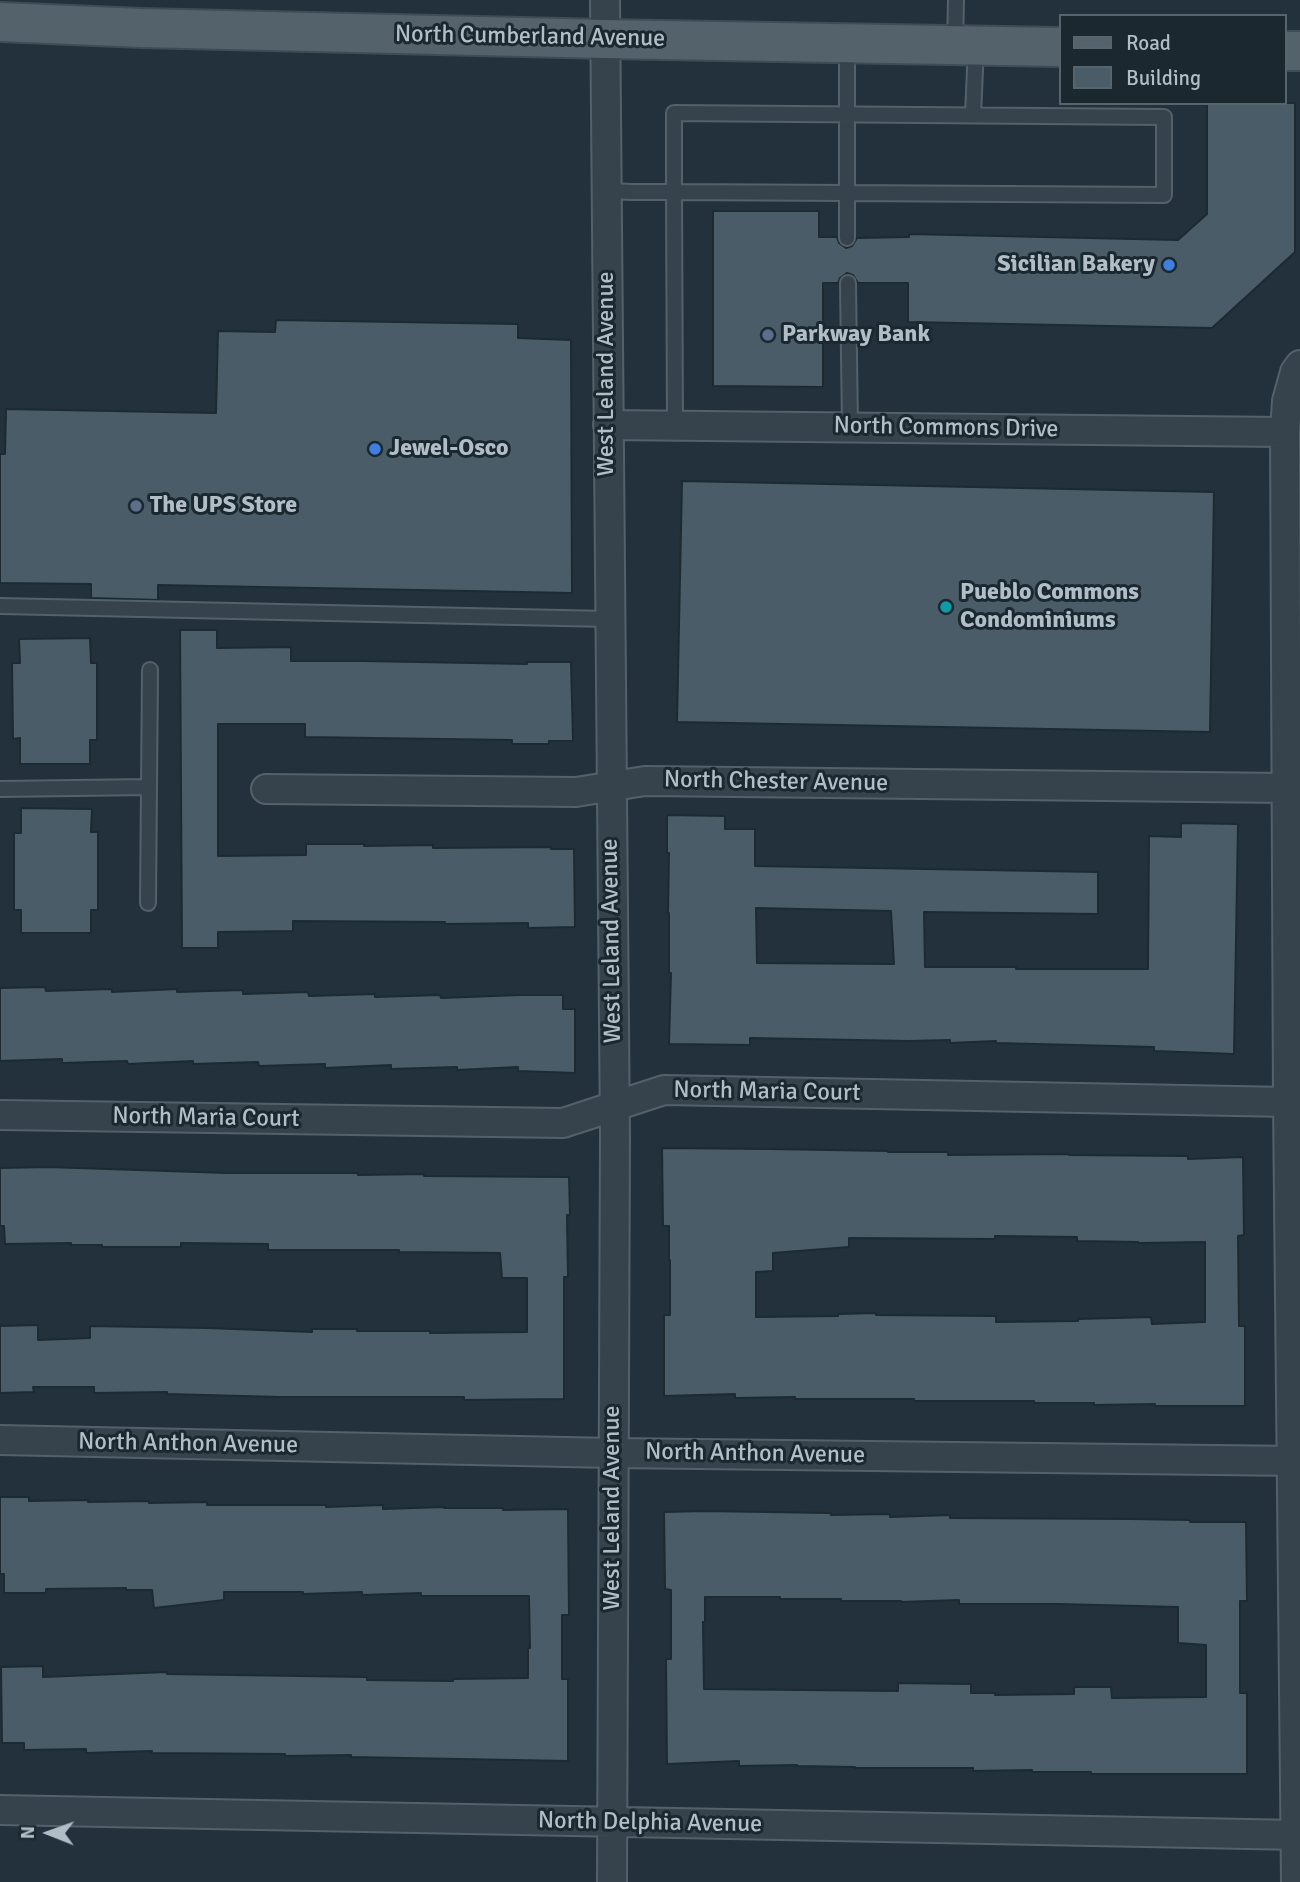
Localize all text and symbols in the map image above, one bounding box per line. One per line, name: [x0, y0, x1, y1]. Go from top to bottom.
legend: [1058, 14, 1286, 105]
street label: North Cumberland Avenue: [395, 20, 665, 54]
text: Road: [1126, 30, 1171, 56]
text: Building: [1126, 65, 1201, 91]
place label: Sicilian Bakery: [997, 251, 1155, 279]
marker: Sicilian Bakery: [1161, 257, 1177, 273]
street label: West Leland Avenue: [593, 272, 621, 476]
place label: Parkway Bank: [782, 321, 930, 349]
marker: Parkway Bank: [760, 327, 776, 343]
street label: North Commons Drive: [833, 412, 1059, 444]
place label: Jewel-Osco: [389, 435, 509, 463]
marker: Jewel-Osco: [367, 441, 383, 457]
place label: The UPS Store: [150, 492, 297, 520]
marker: The UPS Store: [128, 498, 144, 514]
place label: Pueblo Commons Condominiums: [960, 579, 1139, 635]
marker: Pueblo Commons Condominiums: [938, 599, 954, 615]
street label: North Chester Avenue: [664, 766, 888, 798]
street label: West Leland Avenue: [596, 838, 628, 1044]
street label: North Maria Court: [673, 1076, 861, 1108]
street label: North Maria Court: [112, 1102, 300, 1134]
street label: West Leland Avenue: [599, 1406, 627, 1610]
street label: North Anthon Avenue: [78, 1428, 298, 1460]
street label: North Anthon Avenue: [645, 1438, 865, 1470]
north arrow: [14, 1798, 84, 1868]
street label: North Delphia Avenue: [538, 1807, 762, 1839]
text: N: [16, 1826, 40, 1839]

